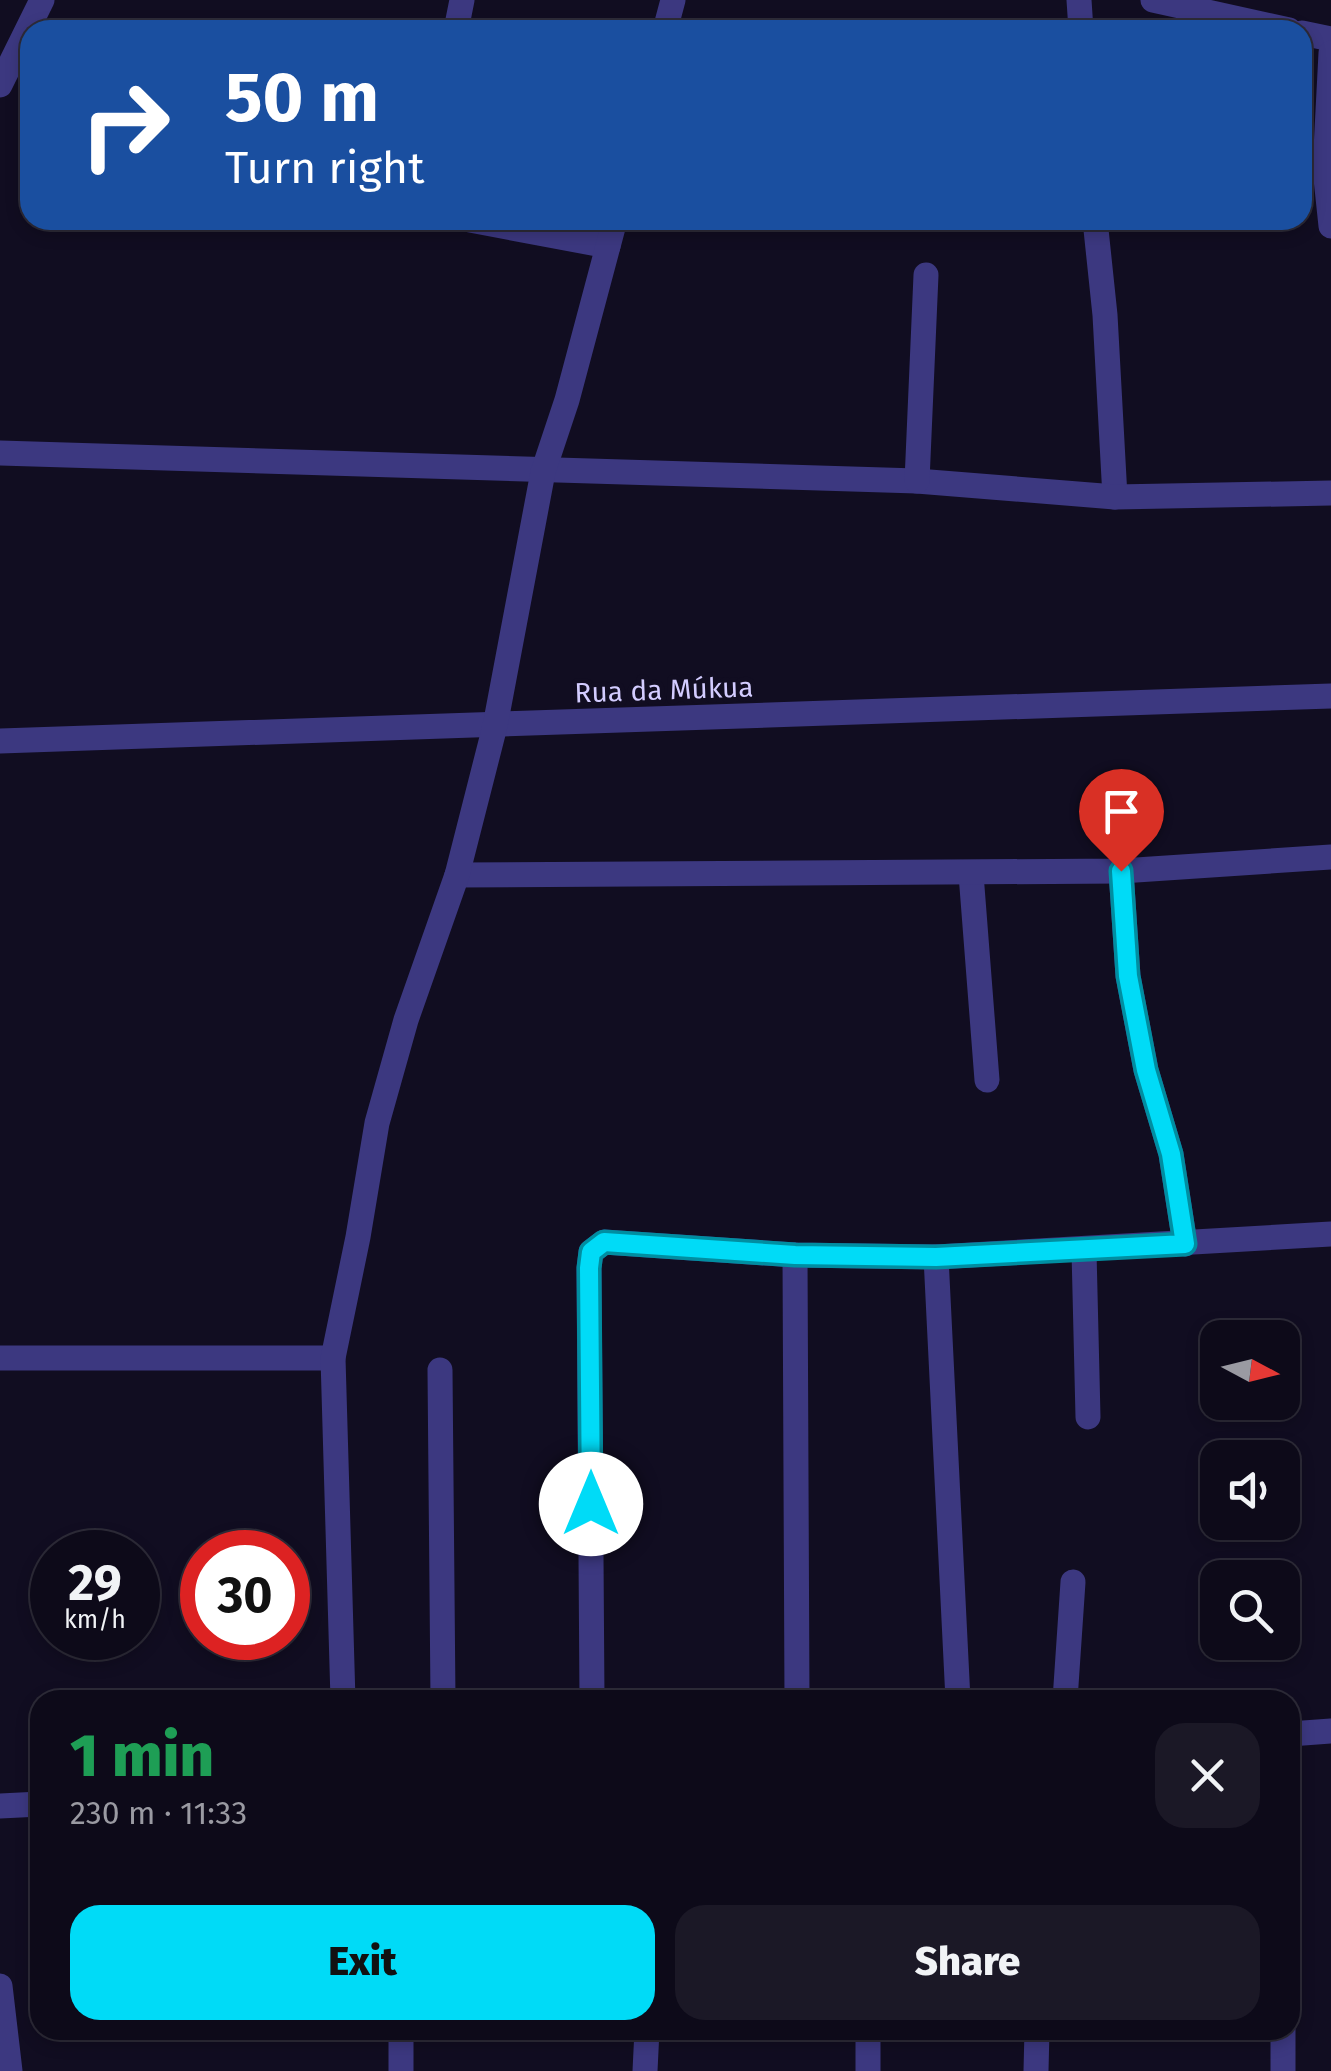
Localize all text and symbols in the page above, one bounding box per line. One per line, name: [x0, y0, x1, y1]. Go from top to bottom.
text: 50 m: [225, 56, 379, 140]
icon: right: [60, 60, 190, 190]
text: Turn right: [225, 141, 424, 195]
street label: Rua da Múkua: [574, 670, 754, 710]
pin: [1079, 769, 1164, 872]
icon: arrive: [1094, 784, 1149, 839]
north arrow: [1200, 1320, 1300, 1420]
map controls: [1200, 1320, 1300, 1660]
button: sound: [1200, 1440, 1300, 1540]
position arrow: [539, 1452, 643, 1556]
speed limit sign: 30: [180, 1530, 310, 1660]
text: 29: [68, 1553, 122, 1613]
button: search: [1200, 1560, 1300, 1660]
text: km/h: [64, 1605, 126, 1635]
text: 1 min: [70, 1720, 214, 1792]
button: close: [1155, 1723, 1260, 1828]
text: 230 m · 11:33: [70, 1794, 247, 1832]
button: Exit: [70, 1905, 655, 2020]
button: Share: [675, 1905, 1260, 2020]

